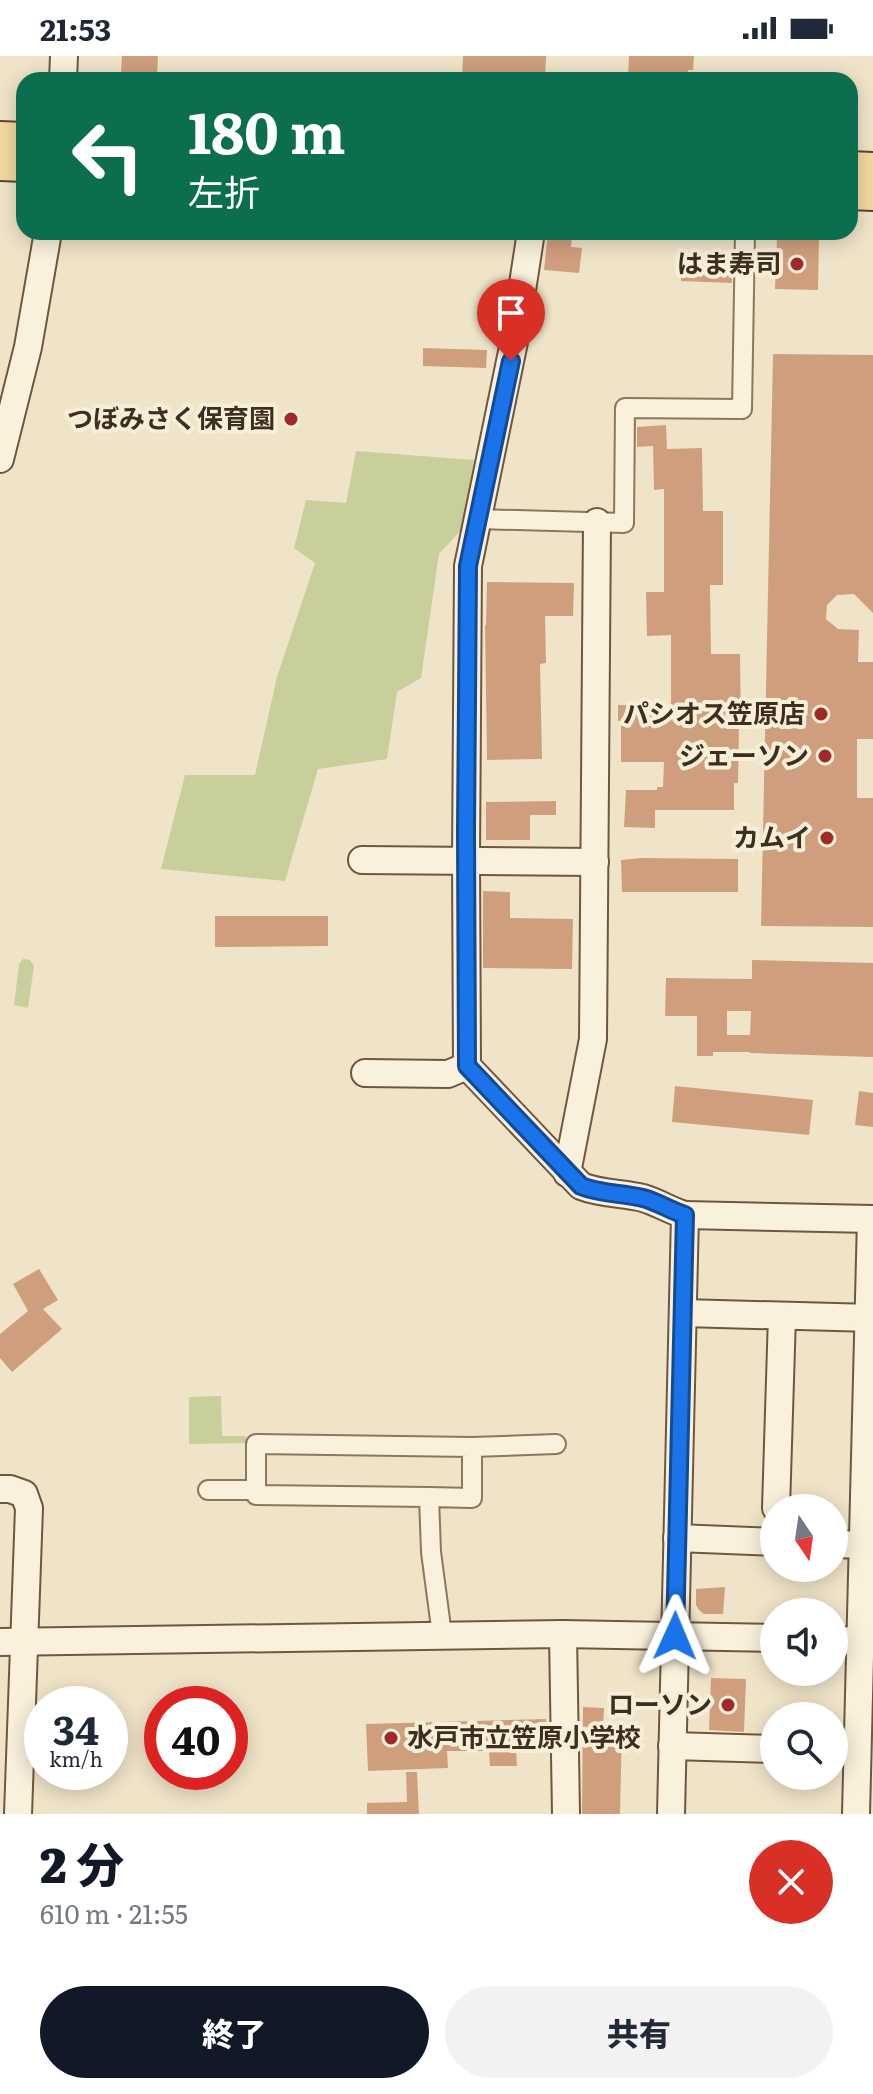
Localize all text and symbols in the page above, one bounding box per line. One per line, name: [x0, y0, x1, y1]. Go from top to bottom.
text: 21:53: [40, 6, 111, 50]
text: 180 m: [188, 88, 346, 171]
icon: left: [56, 104, 160, 208]
text: 左折: [188, 164, 260, 217]
place label: はま寿司: [677, 242, 781, 281]
marker: はま寿司: [788, 255, 806, 273]
pin: [477, 279, 545, 361]
icon: arrive: [489, 291, 533, 335]
place label: つぼみさく保育園: [67, 397, 275, 436]
marker: つぼみさく保育園: [282, 410, 300, 428]
place label: パシオス笠原店: [623, 692, 805, 731]
marker: パシオス笠原店: [812, 705, 830, 723]
place label: ジェーソン: [679, 734, 809, 773]
marker: ジェーソン: [816, 747, 834, 765]
place label: カムイ: [733, 816, 811, 855]
marker: カムイ: [818, 829, 836, 847]
north arrow: [760, 1494, 848, 1582]
map controls: [760, 1494, 848, 1790]
position arrow: [633, 1594, 717, 1678]
button: sound: [760, 1598, 848, 1686]
place label: ローソン: [608, 1683, 712, 1722]
speed limit sign: 40: [144, 1686, 248, 1790]
marker: ローソン: [719, 1696, 737, 1714]
text: 34: [53, 1698, 99, 1757]
button: search: [760, 1702, 848, 1790]
place label: 水戸市立笠原小学校: [407, 1716, 641, 1755]
marker: 水戸市立笠原小学校: [382, 1729, 400, 1747]
text: km/h: [49, 1743, 103, 1773]
text: 2 分: [40, 1827, 124, 1898]
button: close: [749, 1840, 833, 1924]
text: 610 m · 21:55: [40, 1893, 188, 1932]
button: 終了: [40, 1986, 429, 2078]
button: 共有: [445, 1986, 833, 2078]

